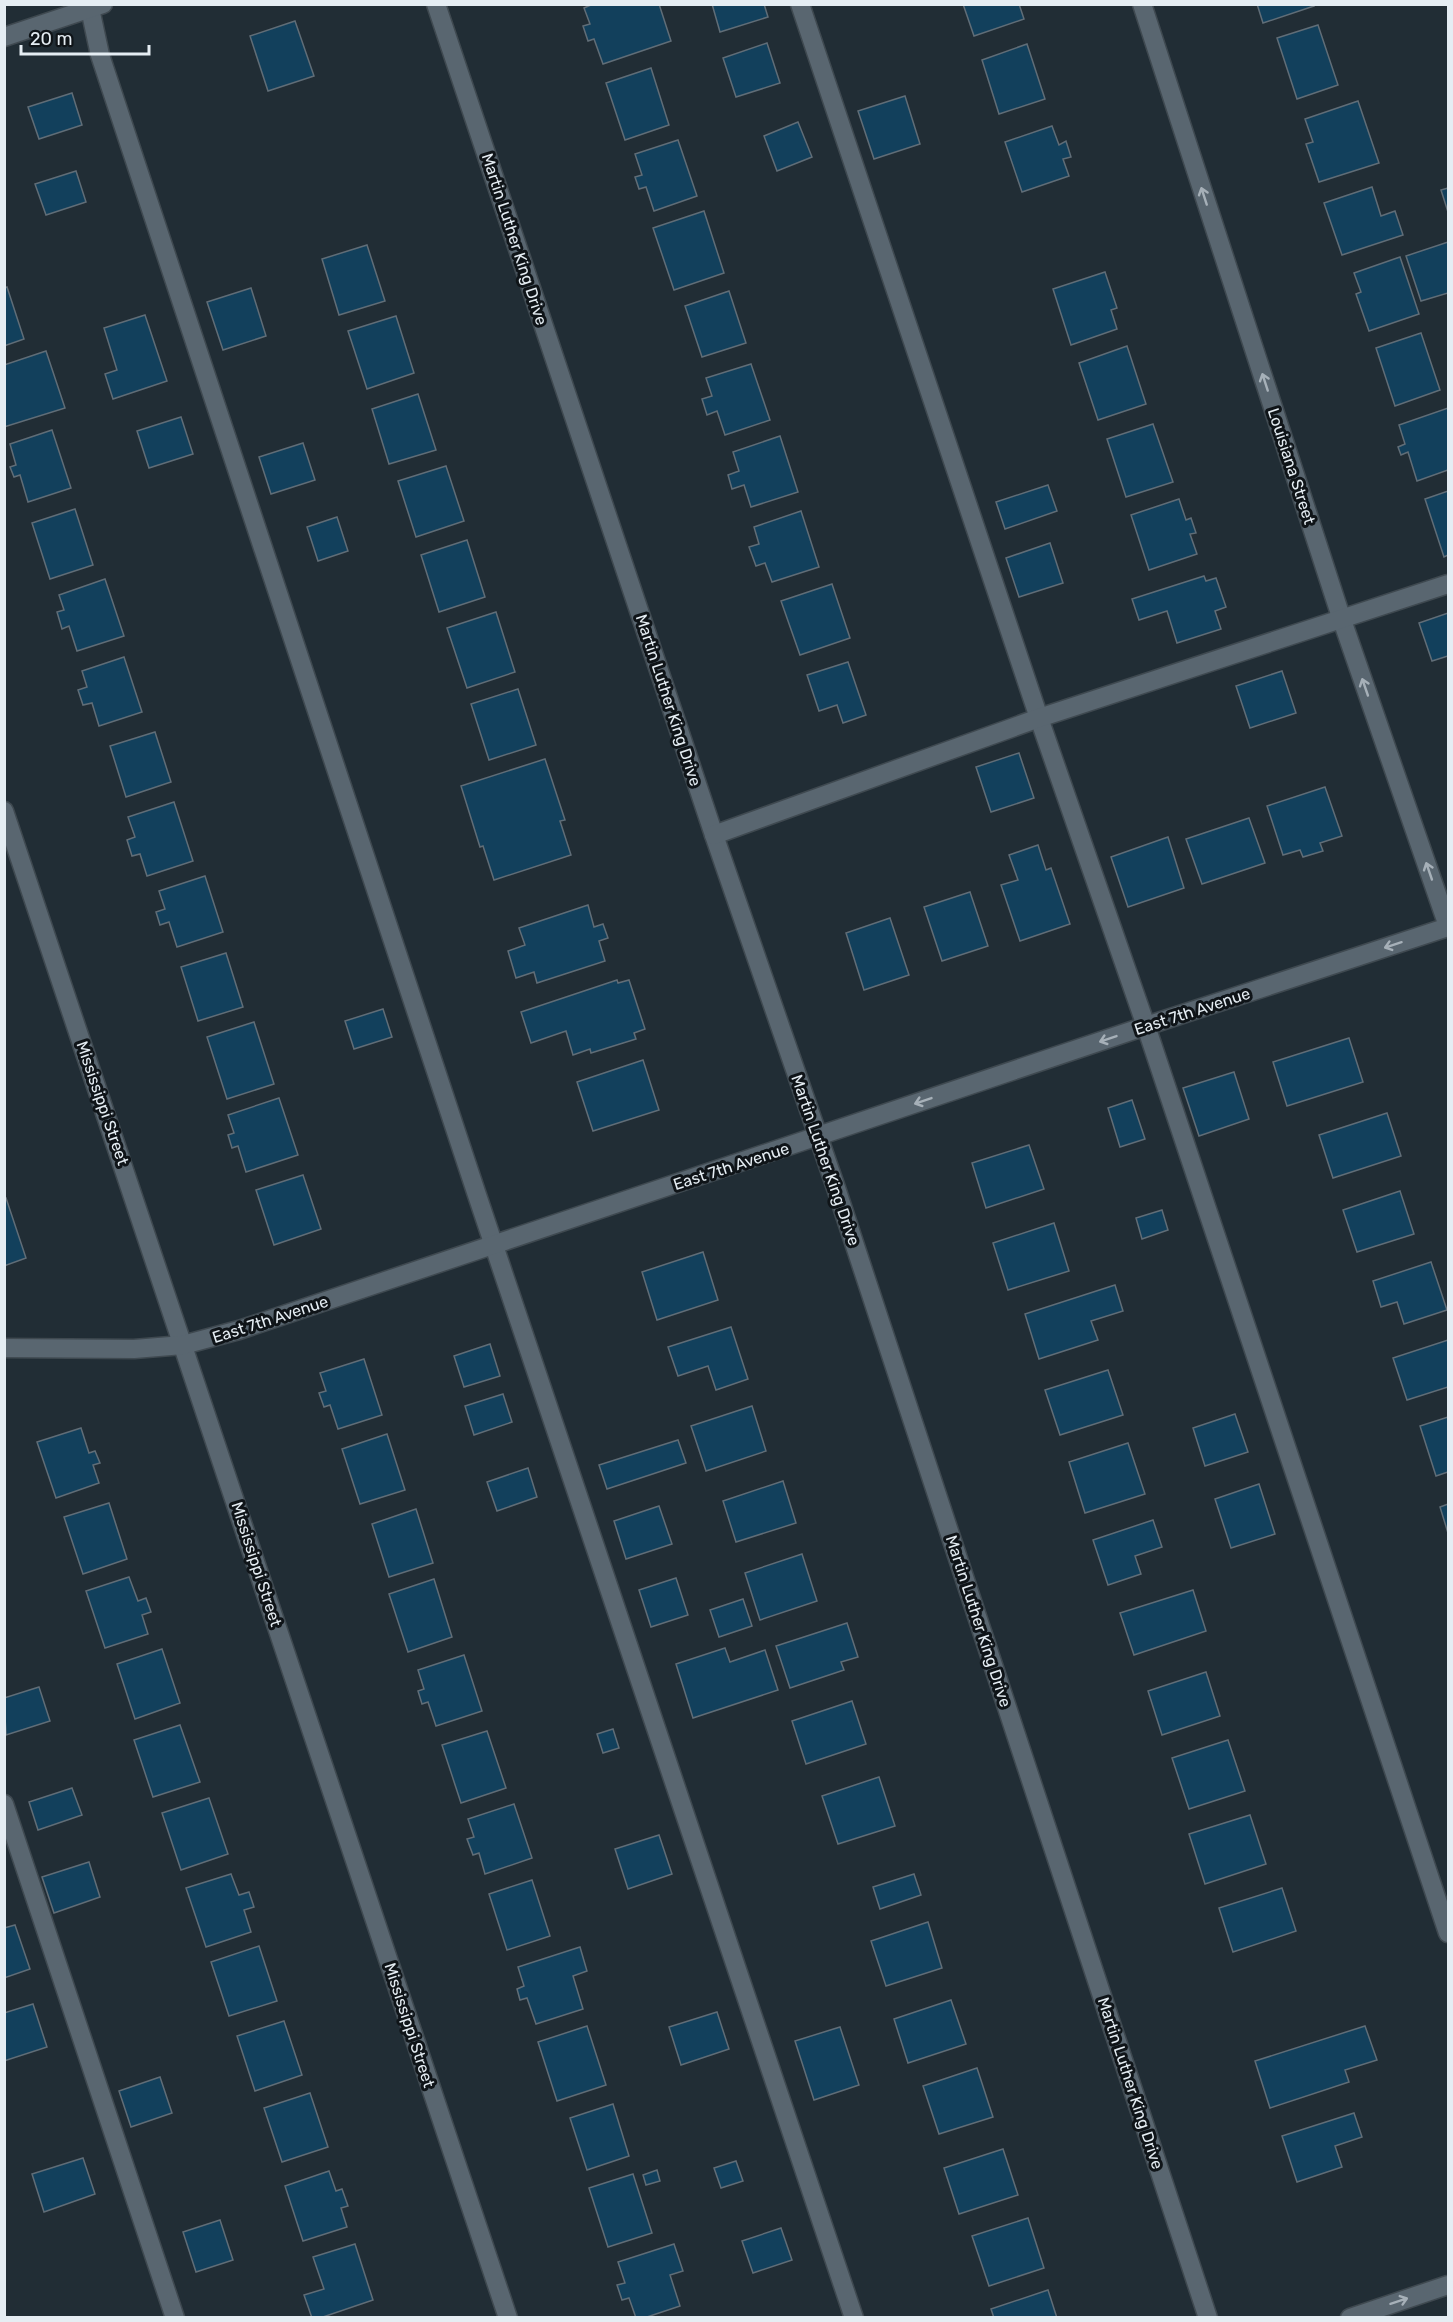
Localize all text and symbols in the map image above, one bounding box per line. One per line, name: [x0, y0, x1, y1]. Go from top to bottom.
scale bar: [21, 18, 148, 56]
text: 20 m: [30, 28, 72, 50]
street label: Martin Luther King Drive: [478, 151, 551, 327]
one-way arrow: [1198, 187, 1209, 206]
one-way arrow: [1258, 373, 1269, 392]
street label: Louisiana Street: [1264, 406, 1319, 527]
street label: Martin Luther King Drive: [632, 612, 705, 788]
one-way arrow: [1359, 678, 1370, 696]
one-way arrow: [1423, 862, 1434, 881]
one-way arrow: [1384, 941, 1403, 952]
street label: East 7th Avenue: [1132, 984, 1252, 1039]
one-way arrow: [1099, 1034, 1118, 1045]
street label: Mississippi Street: [72, 1039, 133, 1168]
street label: Martin Luther King Drive: [787, 1072, 864, 1248]
one-way arrow: [914, 1096, 933, 1107]
street label: East 7th Avenue: [671, 1139, 791, 1194]
street label: East 7th Avenue: [210, 1292, 330, 1347]
street label: Mississippi Street: [227, 1499, 286, 1629]
street label: Martin Luther King Drive: [942, 1533, 1015, 1709]
street label: Mississippi Street: [380, 1960, 439, 2090]
street label: Martin Luther King Drive: [1094, 1995, 1167, 2171]
one-way arrow: [1389, 2295, 1408, 2306]

